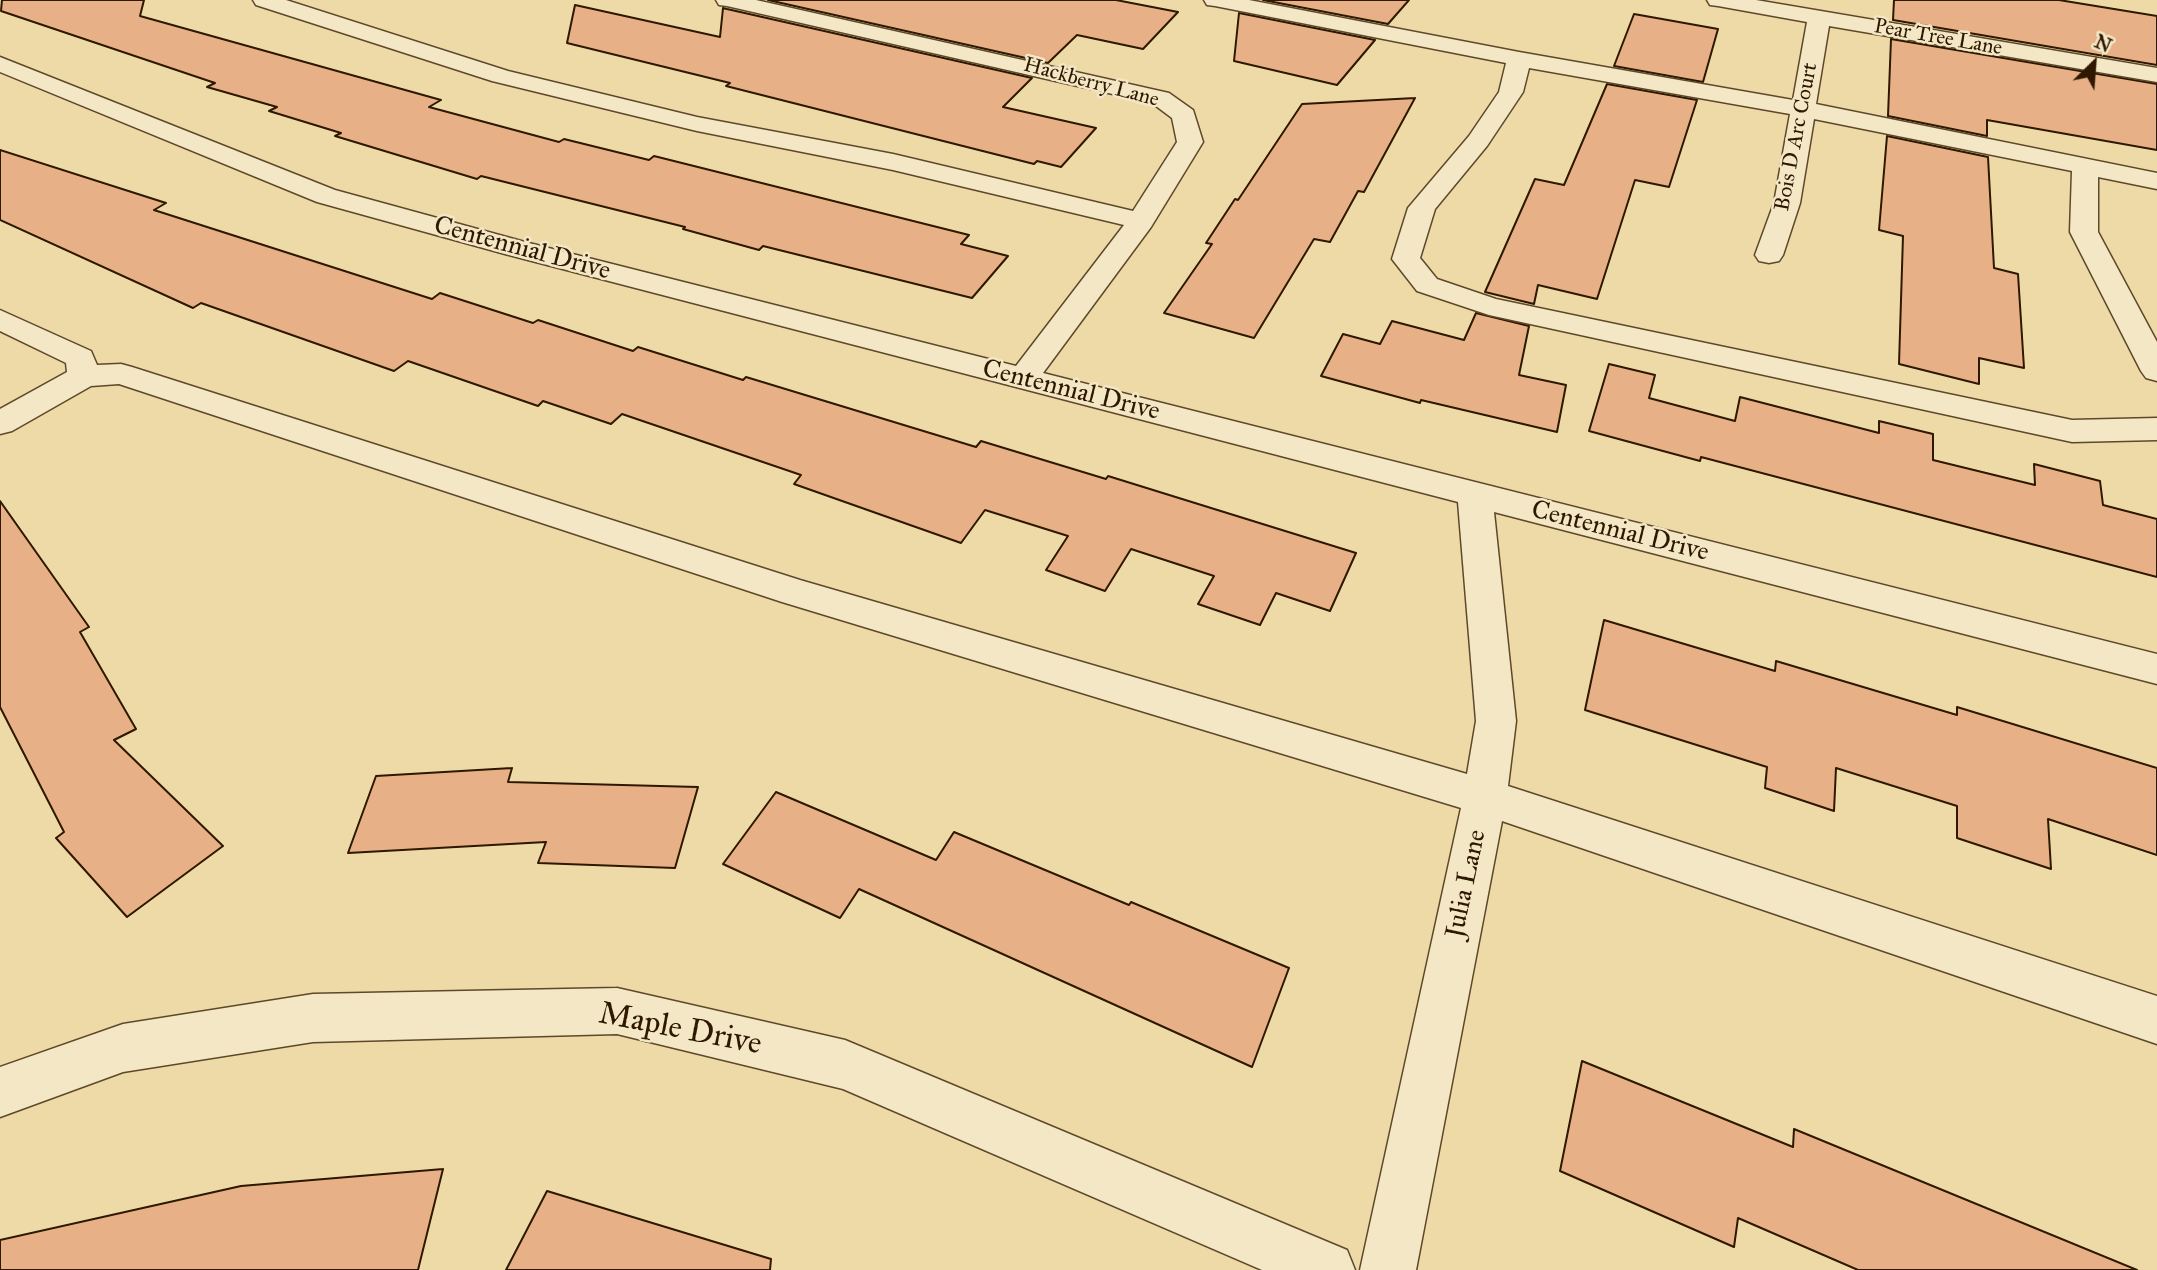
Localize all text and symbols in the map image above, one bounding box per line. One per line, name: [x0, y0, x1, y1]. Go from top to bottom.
street label: Pear Tree Lane: [1872, 14, 2004, 62]
north arrow: [2059, 28, 2129, 98]
text: N: [2091, 30, 2115, 57]
street label: Hackberry Lane: [1021, 53, 1161, 113]
street label: Bois D Arc Court: [1770, 61, 1824, 213]
street label: Centennial Drive: [430, 210, 614, 288]
street label: Centennial Drive: [979, 354, 1163, 428]
street label: Centennial Drive: [1528, 495, 1712, 569]
street label: Julia Lane: [1440, 827, 1494, 941]
street label: Maple Drive: [595, 995, 765, 1065]

